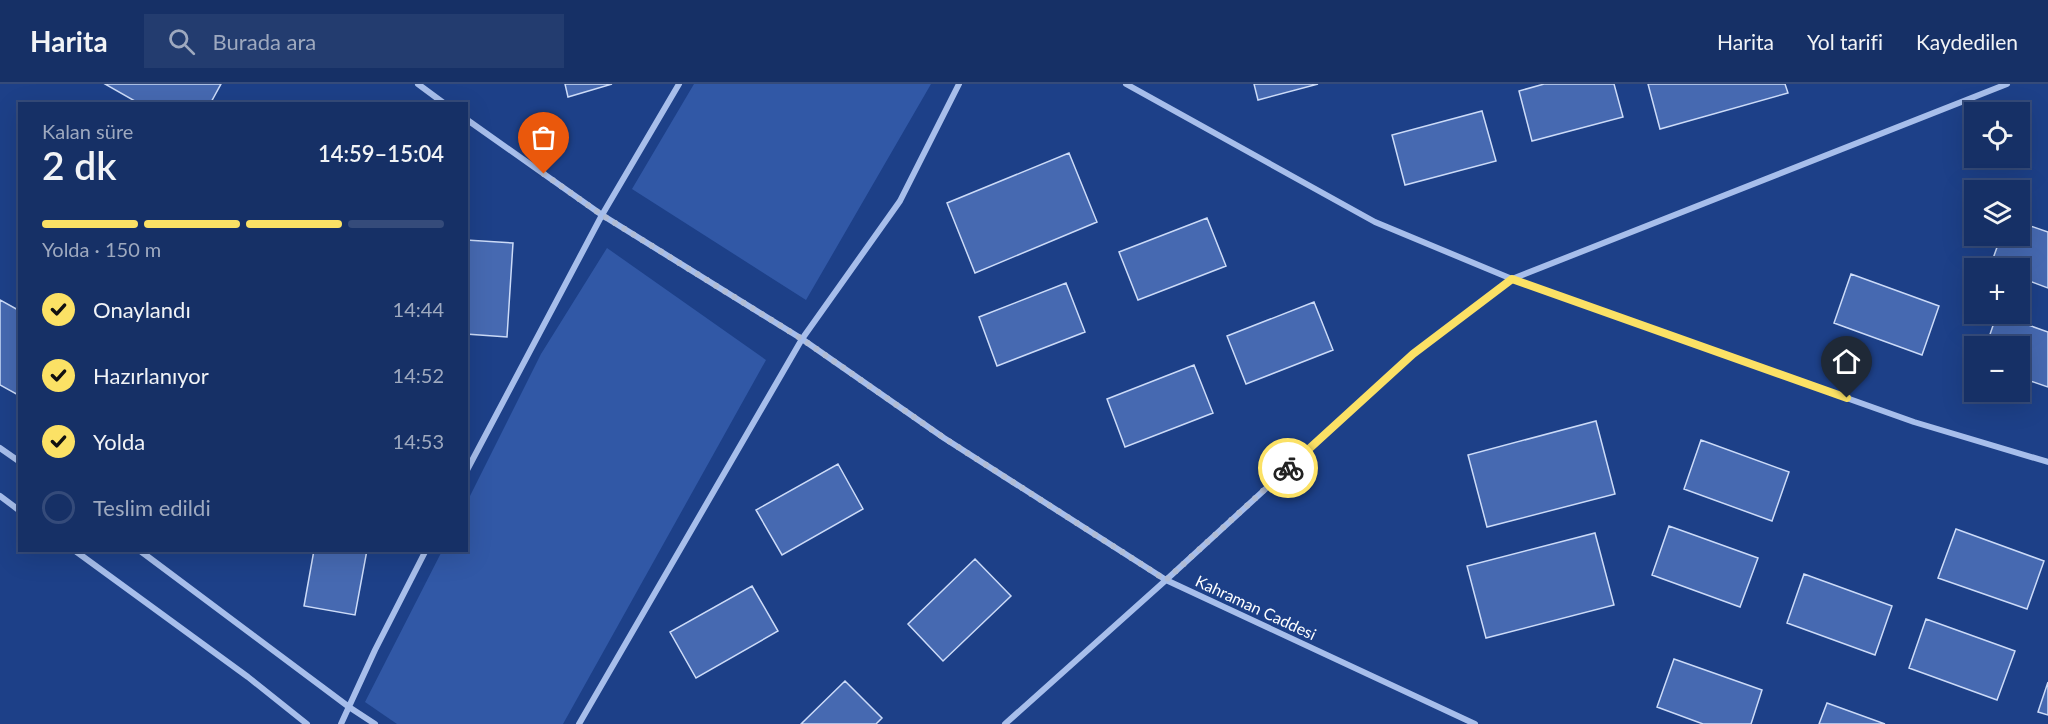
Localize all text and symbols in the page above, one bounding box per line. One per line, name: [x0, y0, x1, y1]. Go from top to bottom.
search box: [144, 14, 564, 68]
text: Harita: [30, 24, 108, 58]
icon: search: [165, 25, 198, 58]
text: Burada ara: [213, 28, 316, 55]
text: Harita: [1717, 29, 1774, 54]
text: Yol tarifi: [1807, 29, 1883, 54]
text: Kaydedilen: [1916, 29, 2018, 54]
map controls: [1964, 102, 2030, 402]
button: locate: [1964, 102, 2030, 168]
pin: [518, 112, 569, 174]
text: Kalan süre: [42, 119, 133, 143]
icon: bag: [527, 121, 560, 154]
text: 14:59–15:04: [318, 140, 444, 167]
text: 2 dk: [42, 142, 117, 188]
button: layers: [1964, 180, 2030, 246]
text: Yolda · 150 m: [42, 237, 161, 261]
button: +: [1964, 258, 2030, 324]
icon: check: [42, 293, 75, 326]
text: Onaylandı: [93, 296, 191, 323]
text: 14:44: [393, 297, 444, 321]
pin: [1821, 336, 1872, 398]
button: −: [1964, 336, 2030, 402]
icon: home: [1830, 345, 1863, 378]
icon: check: [42, 359, 75, 392]
text: Hazırlanıyor: [93, 362, 209, 389]
text: 14:52: [393, 363, 444, 387]
icon: check: [42, 425, 75, 458]
text: Yolda: [93, 428, 145, 455]
text: 14:53: [393, 429, 444, 453]
courier: [1258, 438, 1318, 498]
icon: bike: [1272, 452, 1305, 485]
text: Teslim edildi: [93, 494, 211, 521]
street label: Kahraman Caddesi: [1193, 571, 1319, 643]

